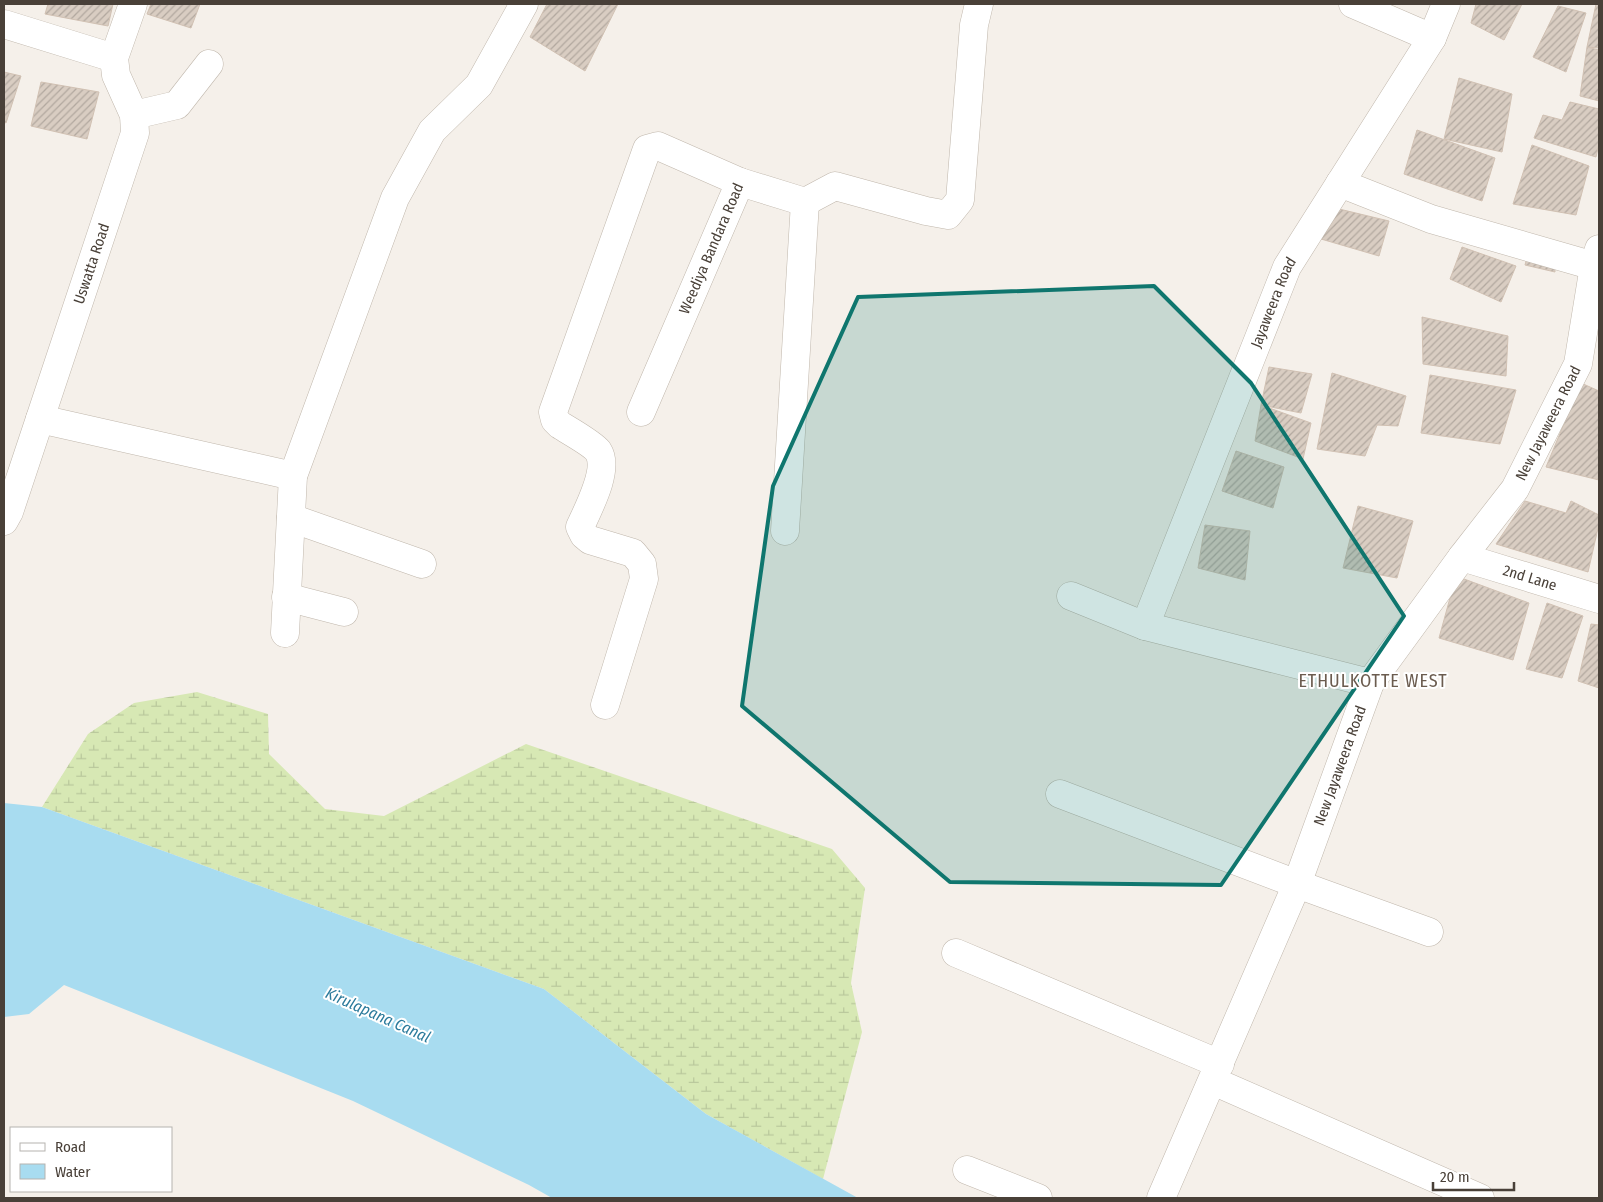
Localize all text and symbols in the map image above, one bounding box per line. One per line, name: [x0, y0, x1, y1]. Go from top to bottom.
street label: Weediya Bandara Road: [675, 180, 747, 317]
street label: Uswatta Road: [70, 221, 113, 306]
street label: Jayaweera Road: [1247, 254, 1300, 351]
street label: New Jayaweera Road: [1512, 363, 1585, 484]
street label: 2nd Lane: [1501, 561, 1559, 595]
district label: ETHULKOTTE WEST: [1298, 670, 1448, 692]
street label: New Jayaweera Road: [1310, 703, 1370, 828]
water label: Kirulapana Canal: [323, 983, 433, 1047]
legend: [10, 1127, 172, 1192]
text: Road: [55, 1138, 86, 1156]
scale bar: [1433, 1160, 1514, 1192]
text: Water: [55, 1163, 91, 1181]
text: 20 m: [1440, 1168, 1470, 1186]

